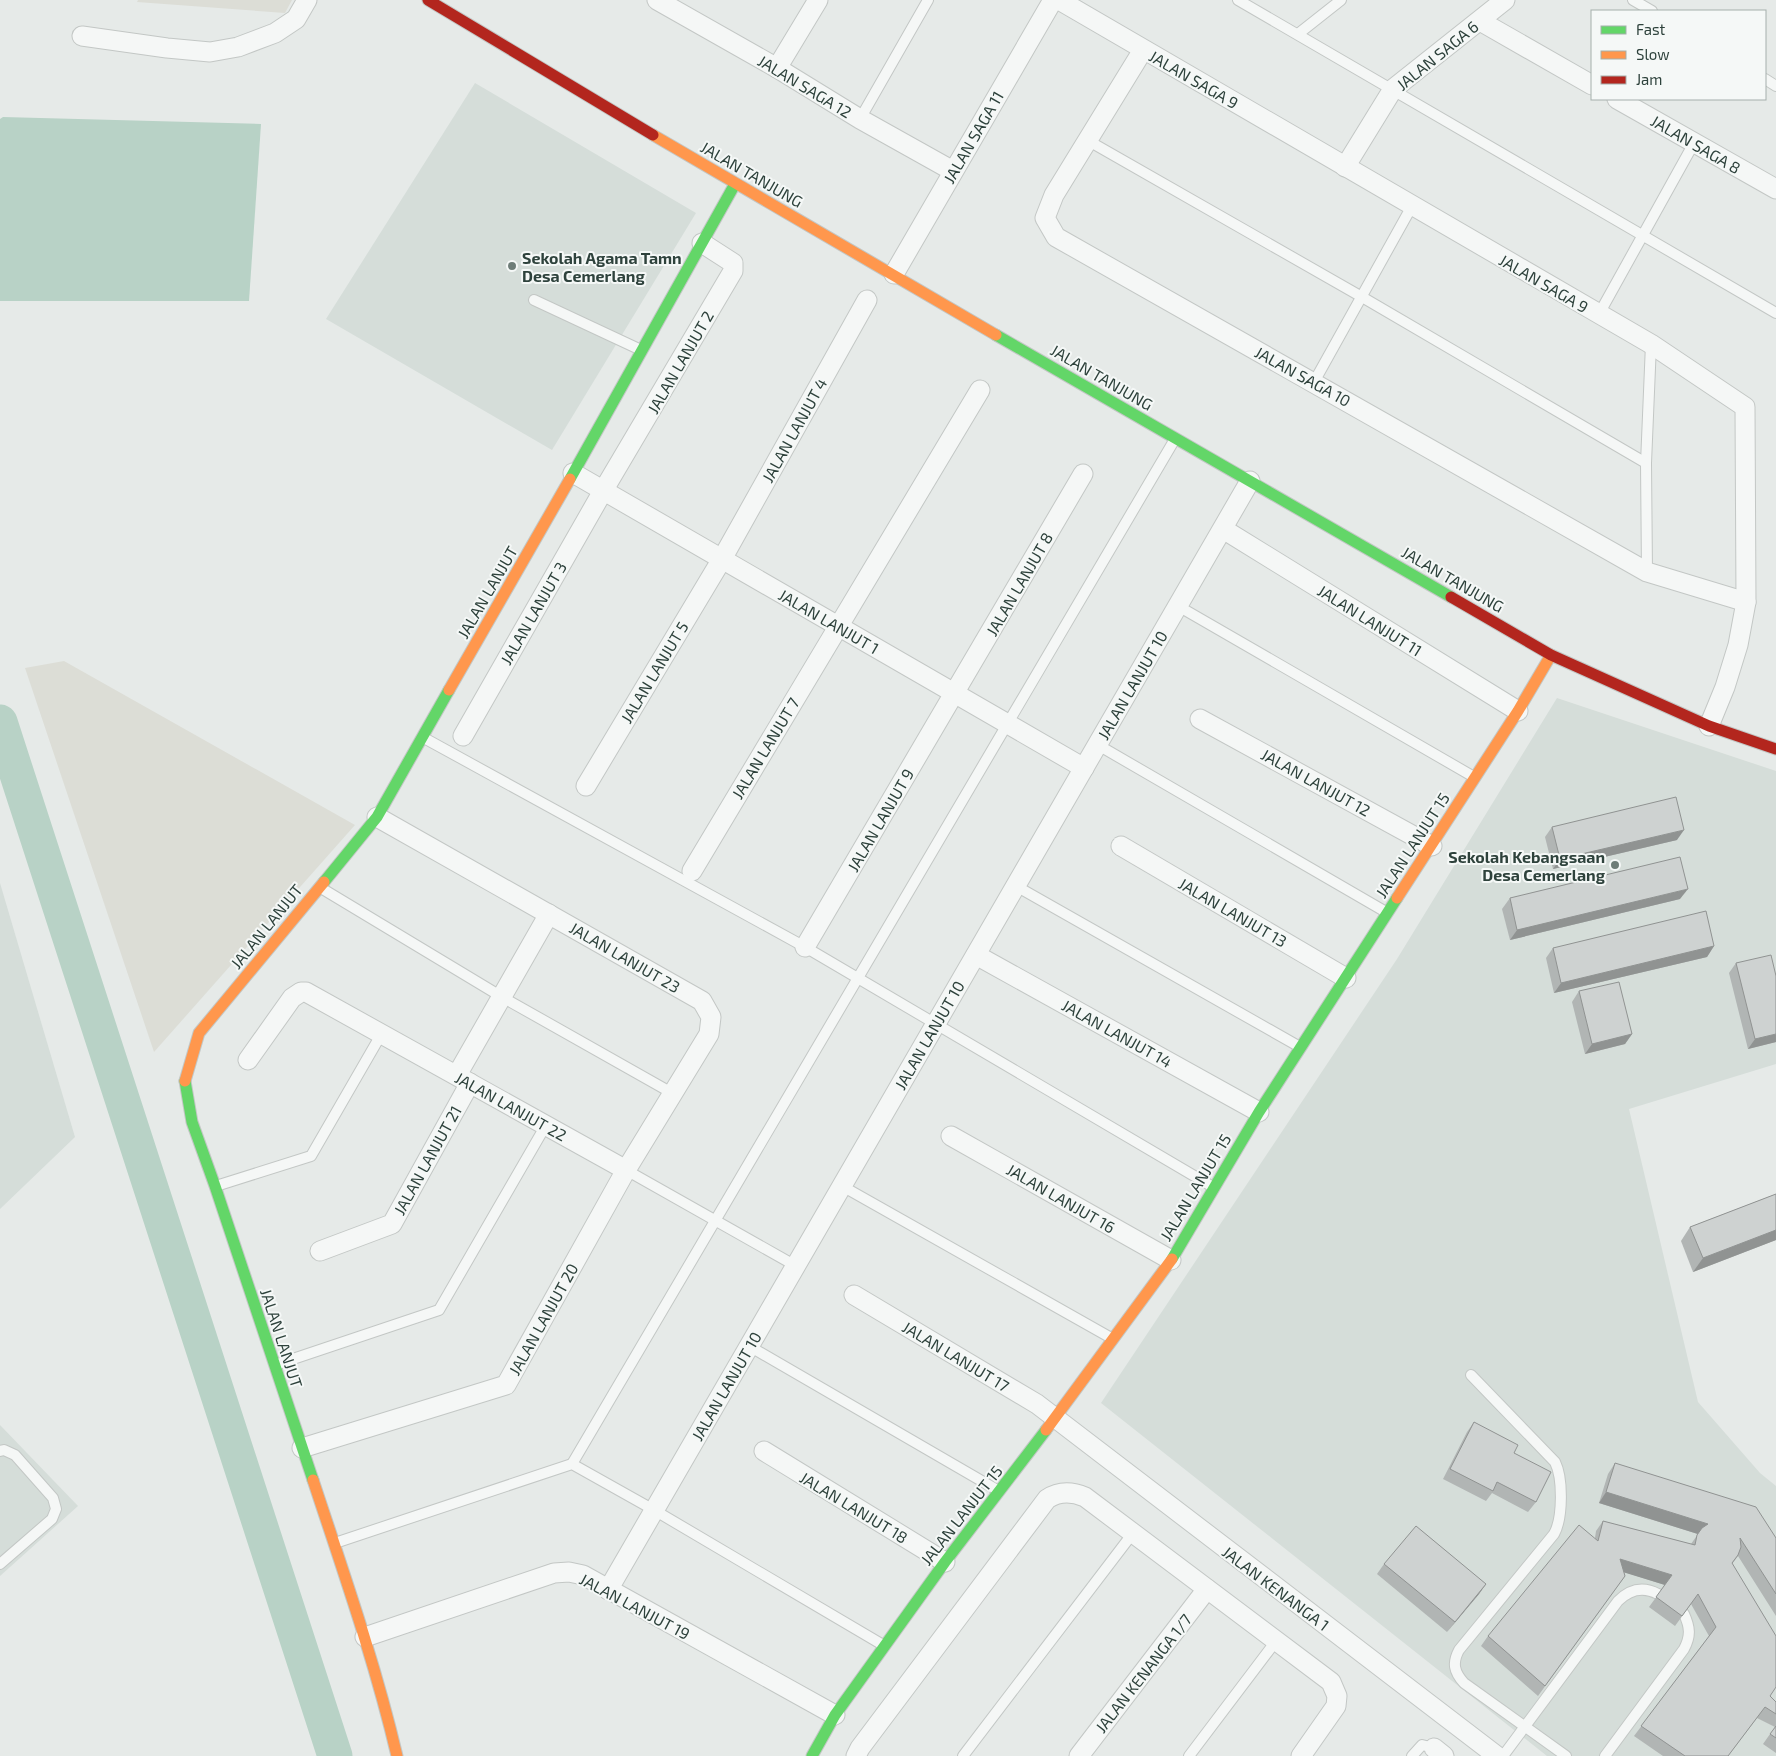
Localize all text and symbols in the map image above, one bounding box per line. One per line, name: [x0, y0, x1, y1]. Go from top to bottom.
legend: [1591, 10, 1766, 100]
street label: JALAN SAGA 6: [1392, 16, 1482, 94]
text: Fast: [1636, 20, 1666, 38]
text: Slow: [1636, 45, 1670, 63]
street label: JALAN SAGA 9: [1146, 46, 1242, 112]
street label: JALAN SAGA 12: [755, 51, 855, 121]
text: Jam: [1636, 70, 1662, 88]
street label: JALAN SAGA 11: [939, 88, 1007, 186]
street label: JALAN SAGA 8: [1648, 111, 1744, 177]
street label: JALAN TANJUNG: [697, 137, 807, 211]
place label: Sekolah Agama Tamn Desa Cemerlang: [522, 248, 682, 285]
street label: JALAN SAGA 9: [1496, 250, 1592, 316]
marker: Sekolah Agama Tamn Desa Cemerlang: [506, 260, 518, 272]
street label: JALAN LANJUT 2: [643, 307, 717, 417]
street label: JALAN TANJUNG: [1047, 340, 1157, 414]
street label: JALAN SAGA 10: [1252, 342, 1354, 410]
street label: JALAN LANJUT 4: [757, 374, 831, 485]
street label: JALAN LANJUT 8: [982, 529, 1056, 639]
street label: JALAN TANJUNG: [1398, 542, 1508, 616]
street label: JALAN LANJUT: [453, 543, 521, 641]
street label: JALAN LANJUT 3: [496, 558, 570, 668]
street label: JALAN LANJUT 11: [1314, 580, 1426, 660]
street label: JALAN LANJUT 1: [775, 585, 883, 657]
street label: JALAN LANJUT 5: [616, 618, 692, 726]
street label: JALAN LANJUT 10: [1093, 627, 1171, 743]
street label: JALAN LANJUT 7: [727, 694, 803, 802]
street label: JALAN LANJUT 12: [1258, 744, 1374, 820]
street label: JALAN LANJUT 9: [843, 765, 917, 875]
street label: JALAN LANJUT 15: [1371, 789, 1453, 901]
place label: Sekolah Kebangsaan Desa Cemerlang: [1448, 847, 1606, 884]
marker: Sekolah Kebangsaan Desa Cemerlang: [1609, 859, 1621, 871]
street label: JALAN LANJUT 13: [1176, 873, 1290, 951]
street label: JALAN LANJUT: [226, 880, 306, 972]
street label: JALAN LANJUT 23: [566, 918, 684, 996]
street label: JALAN LANJUT 10: [890, 977, 968, 1093]
street label: JALAN LANJUT 14: [1059, 995, 1175, 1071]
street label: JALAN LANJUT 22: [452, 1068, 570, 1144]
street label: JALAN LANJUT 21: [389, 1102, 465, 1218]
street label: JALAN LANJUT 15: [1156, 1130, 1234, 1244]
street label: JALAN LANJUT 16: [1003, 1159, 1119, 1237]
street label: JALAN LANJUT 20: [504, 1260, 582, 1378]
street label: JALAN LANJUT: [257, 1286, 307, 1390]
street label: JALAN LANJUT 17: [899, 1317, 1013, 1395]
street label: JALAN LANJUT 10: [687, 1328, 765, 1444]
street label: JALAN LANJUT 15: [916, 1461, 1006, 1569]
street label: JALAN LANJUT 18: [797, 1467, 911, 1547]
street label: JALAN KENANGA 1: [1219, 1542, 1333, 1634]
street label: JALAN LANJUT 19: [577, 1569, 693, 1643]
street label: JALAN KENANGA 1/7: [1091, 1610, 1195, 1736]

